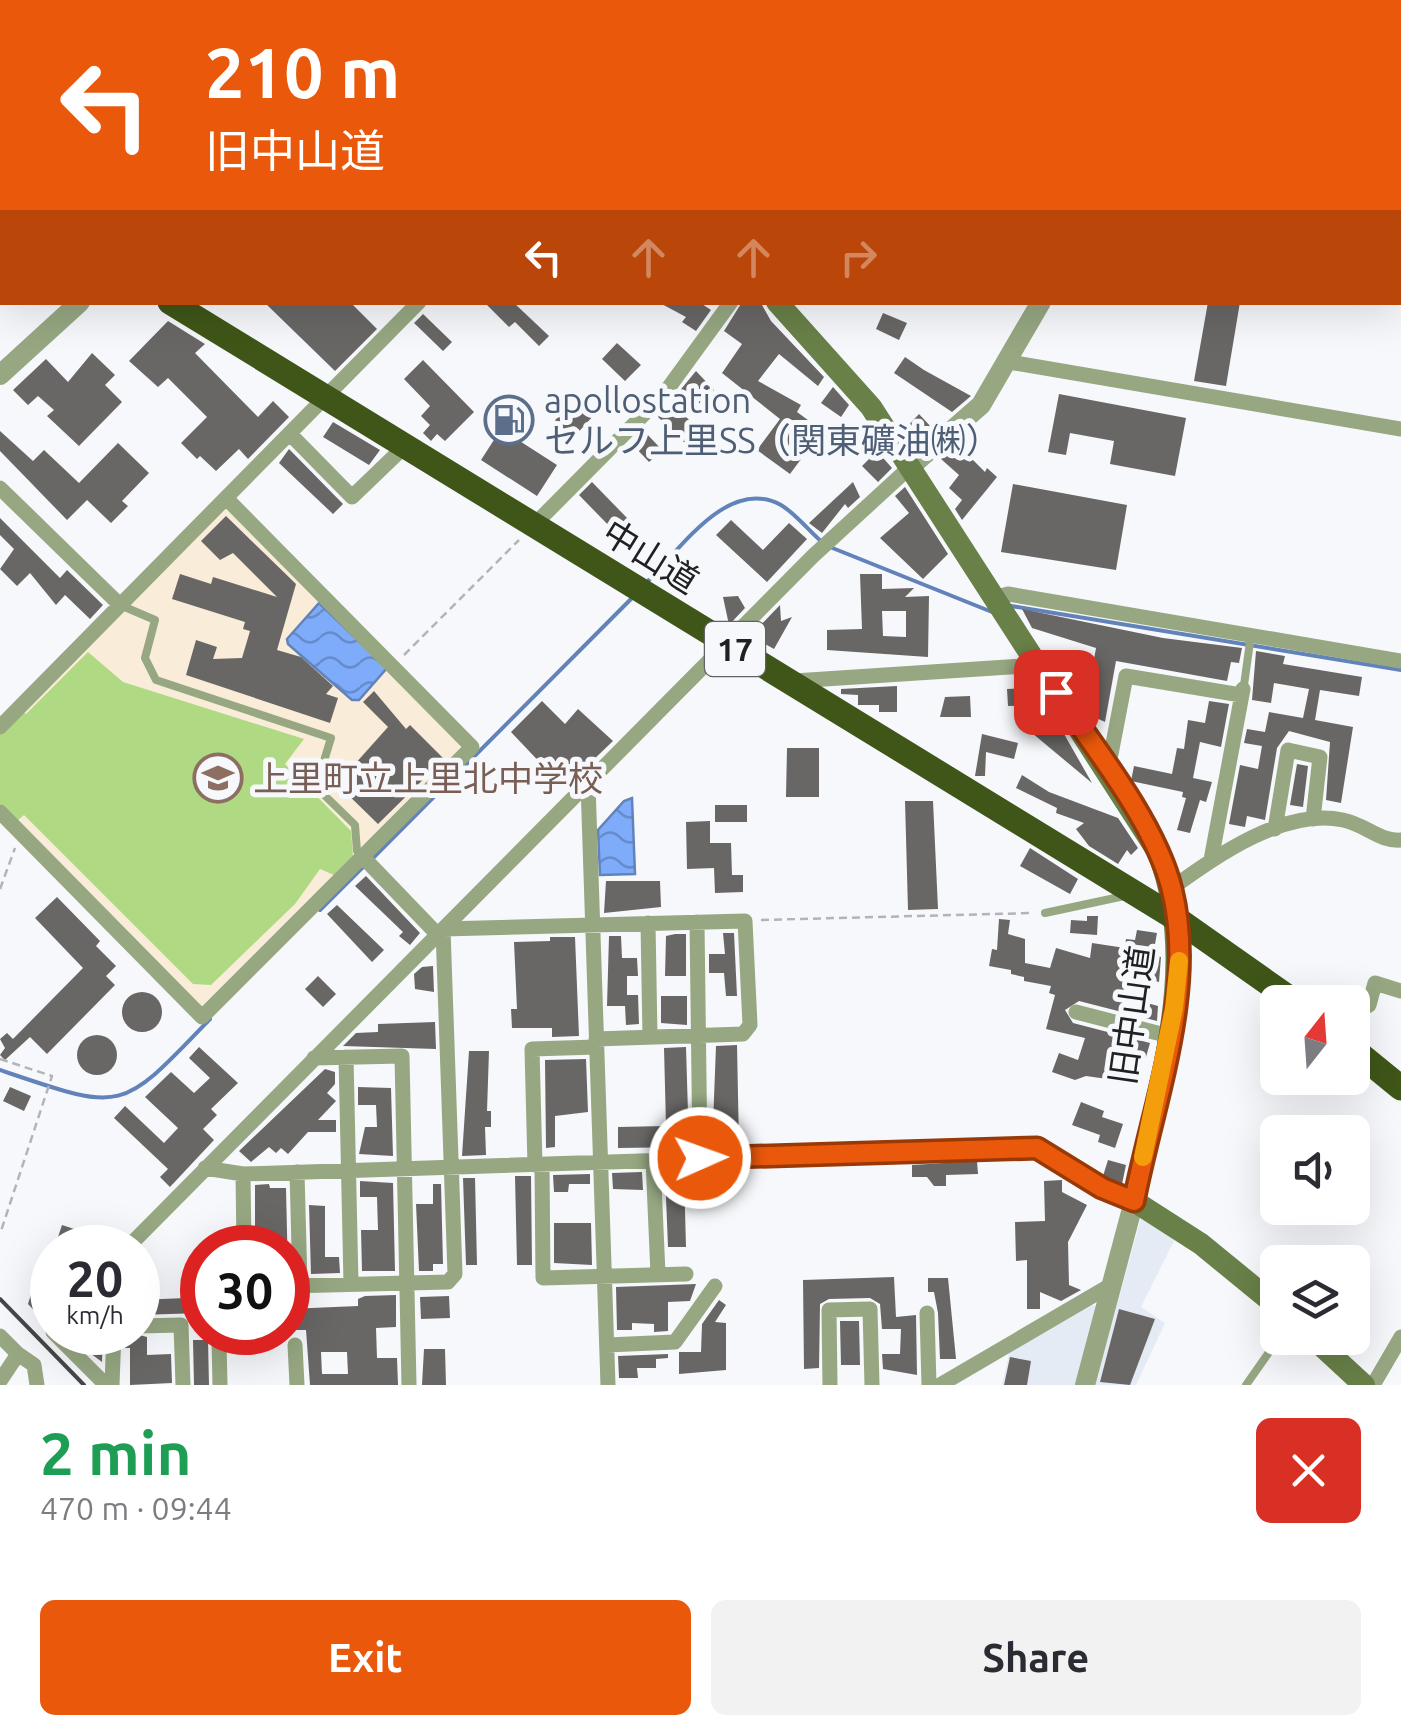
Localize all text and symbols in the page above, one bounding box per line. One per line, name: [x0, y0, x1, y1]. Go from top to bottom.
text: 210 m: [205, 33, 400, 111]
icon: left: [40, 40, 170, 170]
text: 旧中山道: [205, 125, 385, 176]
icon: left: [516, 230, 571, 285]
icon: ahead: [621, 230, 676, 285]
icon: ahead: [726, 230, 781, 285]
icon: right: [831, 230, 886, 285]
place label: apollostation セルフ上里SS（関東礦油㈱）: [544, 380, 1001, 460]
fuel station icon: apollostation セルフ上里SS（関東礦油㈱）: [483, 394, 535, 446]
street label: 中山道: [596, 511, 706, 601]
road number: 17: [705, 622, 765, 676]
pin: [1014, 650, 1099, 735]
icon: arrive: [1029, 665, 1084, 720]
school or university icon: 上里町立上里北中学校: [192, 752, 244, 804]
place label: 上里町立上里北中学校: [253, 758, 603, 798]
street label: 旧中山道: [1101, 943, 1161, 1087]
north arrow: [1260, 985, 1370, 1095]
map controls: [1260, 985, 1370, 1355]
position arrow: [648, 1106, 752, 1210]
button: sound: [1260, 1115, 1370, 1225]
speed limit sign: 30: [180, 1225, 310, 1355]
button: layers: [1260, 1245, 1370, 1355]
text: 20: [67, 1250, 123, 1306]
text: km/h: [66, 1301, 124, 1329]
button: close: [1256, 1418, 1361, 1523]
text: 2 min: [40, 1419, 192, 1486]
text: 470 m · 09:44: [40, 1490, 232, 1526]
button: Exit: [40, 1600, 691, 1715]
button: Share: [711, 1600, 1361, 1715]

